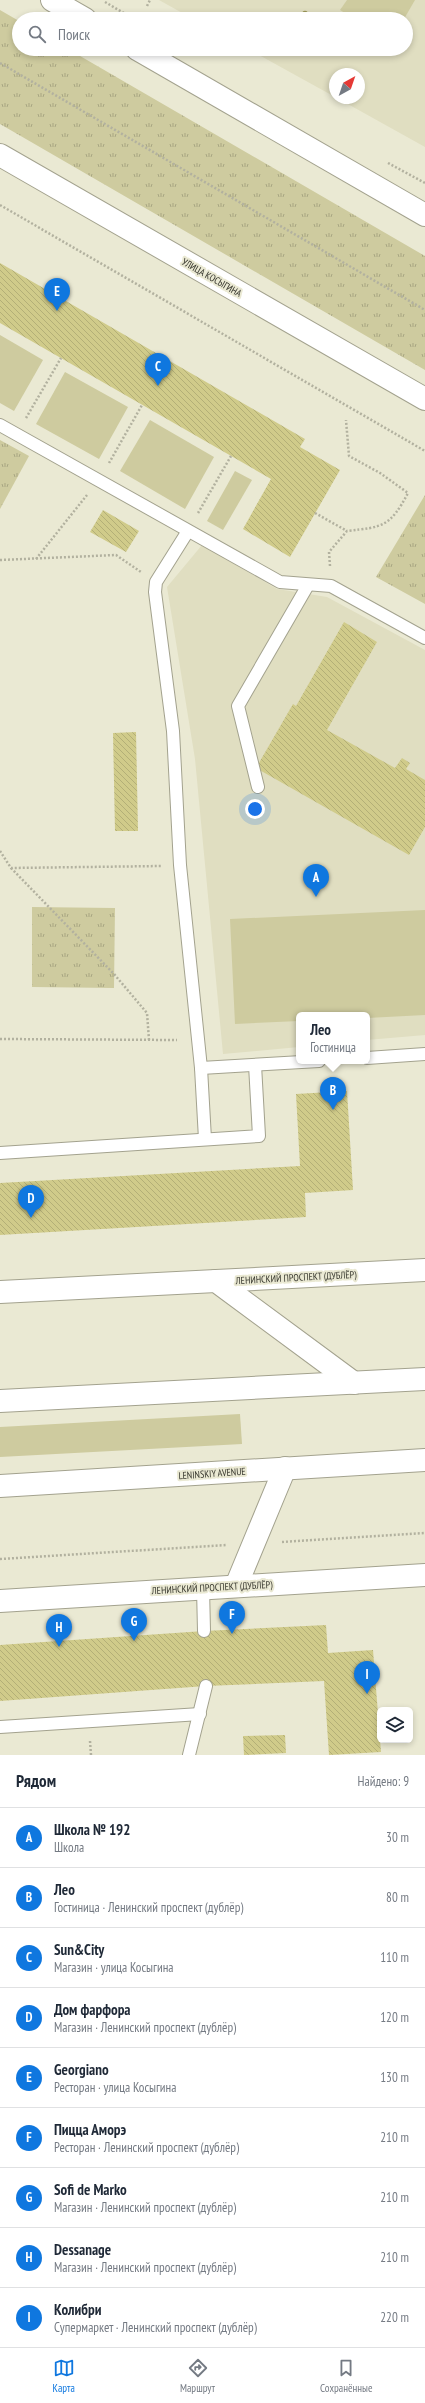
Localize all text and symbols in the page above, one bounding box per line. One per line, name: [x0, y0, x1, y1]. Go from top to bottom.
search box: [12, 12, 413, 56]
icon: search: [26, 23, 48, 45]
text: Поиск: [58, 25, 90, 44]
north arrow: [329, 68, 365, 104]
street label: УЛИЦА КОСЫГИНА: [179, 255, 244, 300]
pin: E: [44, 278, 70, 311]
pin: C: [145, 353, 171, 386]
your location: [245, 799, 265, 819]
pin: A: [303, 864, 329, 897]
popup: [296, 1012, 370, 1064]
text: Лео: [310, 1020, 331, 1039]
text: Гостиница: [310, 1039, 356, 1056]
pin: B: [320, 1077, 346, 1110]
pin: D: [18, 1185, 44, 1218]
street label: ЛЕНИНСКИЙ ПРОСПЕКТ (ДУБЛЁР): [234, 1268, 357, 1287]
street label: LENINSKIY AVENUE: [178, 1465, 246, 1482]
street label: ЛЕНИНСКИЙ ПРОСПЕКТ (ДУБЛЁР): [150, 1578, 273, 1597]
pin: F: [219, 1601, 245, 1634]
pin: G: [121, 1608, 147, 1641]
pin: H: [46, 1614, 72, 1647]
pin: I: [354, 1661, 380, 1694]
map controls: [377, 1707, 413, 1743]
button: layers: [377, 1707, 413, 1743]
text: Рядом: [16, 1770, 56, 1792]
text: Найдено: 9: [358, 1773, 409, 1790]
text: Школа № 192: [54, 1820, 130, 1839]
text: A: [26, 1829, 32, 1846]
text: 30 m: [386, 1829, 409, 1846]
text: Школа: [54, 1839, 84, 1856]
text: Лео: [54, 1880, 75, 1899]
text: B: [26, 1889, 32, 1906]
text: 80 m: [386, 1889, 409, 1906]
text: Гостиница · Ленинский проспект (дублёр): [54, 1899, 243, 1916]
text: Sun&City: [54, 1940, 104, 1959]
text: C: [26, 1949, 32, 1966]
text: 110 m: [380, 1949, 409, 1966]
text: Магазин · улица Косыгина: [54, 1959, 174, 1976]
text: Дом фарфора: [54, 2000, 131, 2019]
text: D: [26, 2009, 32, 2026]
text: 120 m: [380, 2009, 409, 2026]
text: Магазин · Ленинский проспект (дублёр): [54, 2019, 236, 2036]
text: Georgiano: [54, 2060, 109, 2079]
text: E: [26, 2069, 32, 2086]
text: 130 m: [380, 2069, 409, 2086]
text: Ресторан · улица Косыгина: [54, 2079, 176, 2096]
text: Пицца Аморэ: [54, 2120, 126, 2139]
text: F: [26, 2129, 32, 2146]
text: 210 m: [380, 2129, 409, 2146]
text: Ресторан · Ленинский проспект (дублёр): [54, 2139, 239, 2156]
text: Sofi de Marko: [54, 2180, 127, 2199]
text: G: [26, 2189, 32, 2206]
text: 210 m: [380, 2189, 409, 2206]
text: Магазин · Ленинский проспект (дублёр): [54, 2199, 236, 2216]
text: Dessanage: [54, 2240, 111, 2259]
text: H: [26, 2249, 32, 2266]
text: 210 m: [380, 2249, 409, 2266]
text: Магазин · Ленинский проспект (дублёр): [54, 2259, 236, 2276]
text: Колибри: [54, 2300, 101, 2319]
text: I: [27, 2309, 31, 2326]
text: 220 m: [380, 2309, 409, 2326]
text: Супермаркет · Ленинский проспект (дублёр): [54, 2319, 257, 2336]
tab: Карта: [53, 2357, 75, 2395]
tab: Маршрут: [180, 2357, 215, 2395]
tab: Сохранённые: [320, 2357, 372, 2395]

